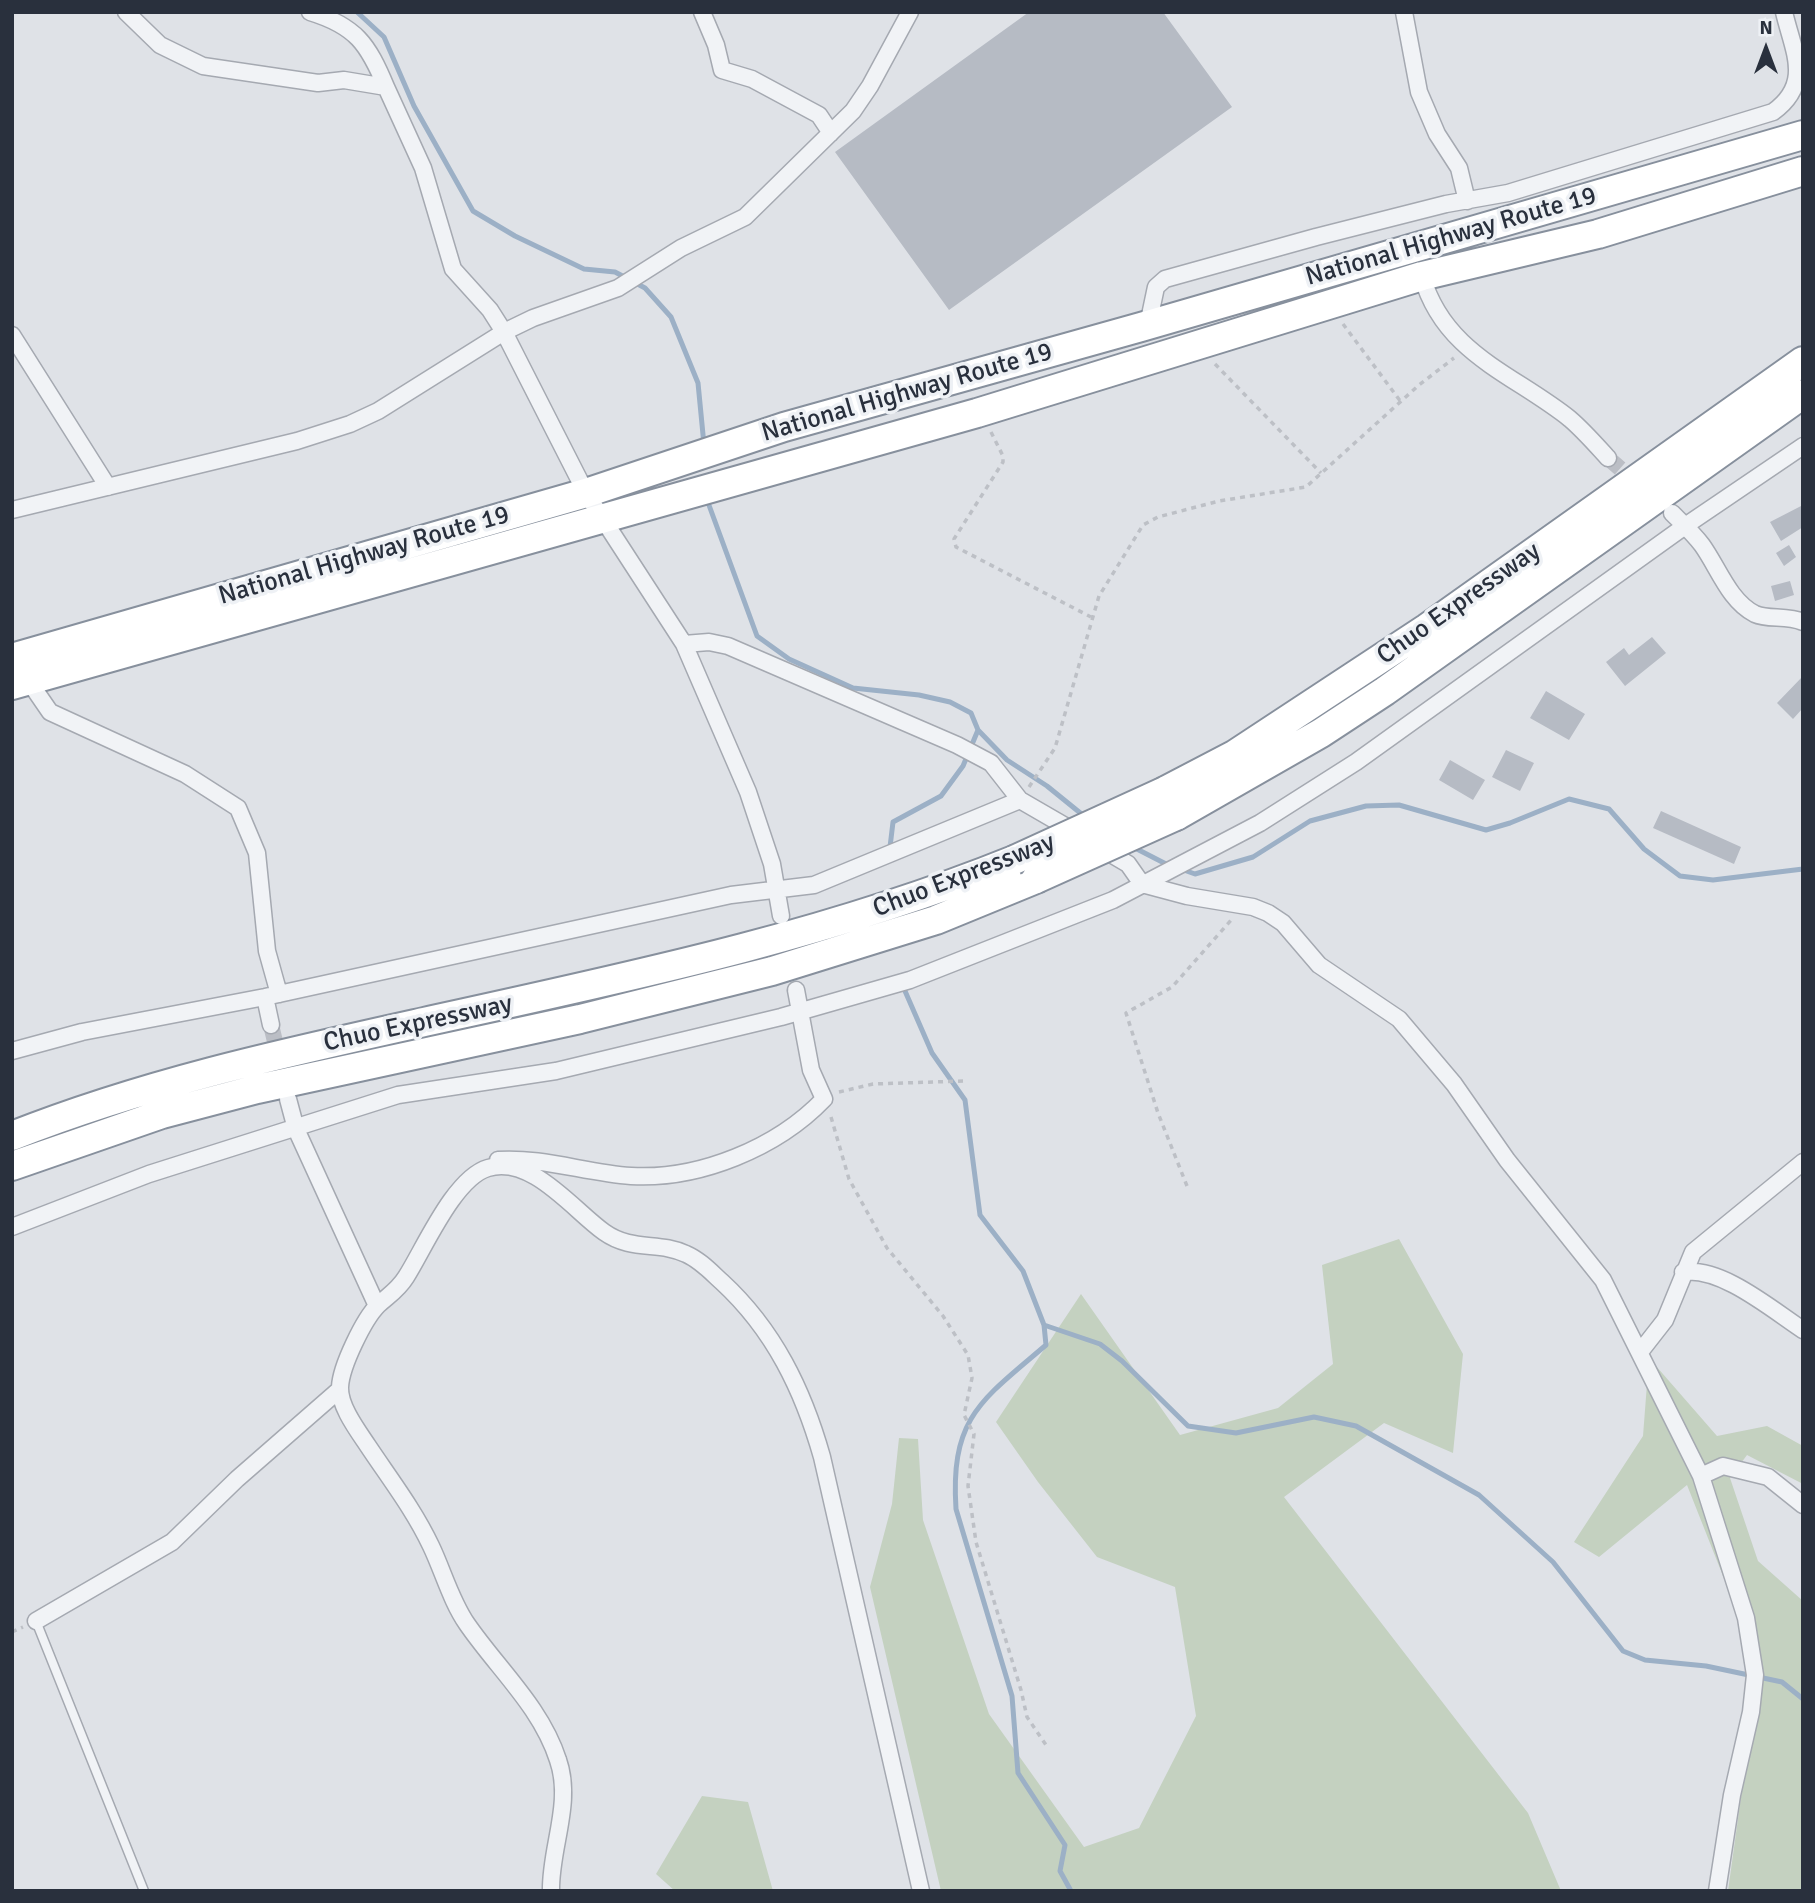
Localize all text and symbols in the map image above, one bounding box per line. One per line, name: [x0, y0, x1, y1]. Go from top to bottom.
north arrow: [1731, 14, 1801, 84]
text: N: [1759, 16, 1773, 40]
street label: National Highway Route 19: [1302, 180, 1600, 294]
street label: National Highway Route 19: [758, 336, 1056, 450]
street label: National Highway Route 19: [215, 499, 513, 613]
street label: Chuo Expressway: [1371, 536, 1547, 672]
street label: Chuo Expressway: [869, 827, 1059, 925]
street label: Chuo Expressway: [321, 989, 515, 1059]

